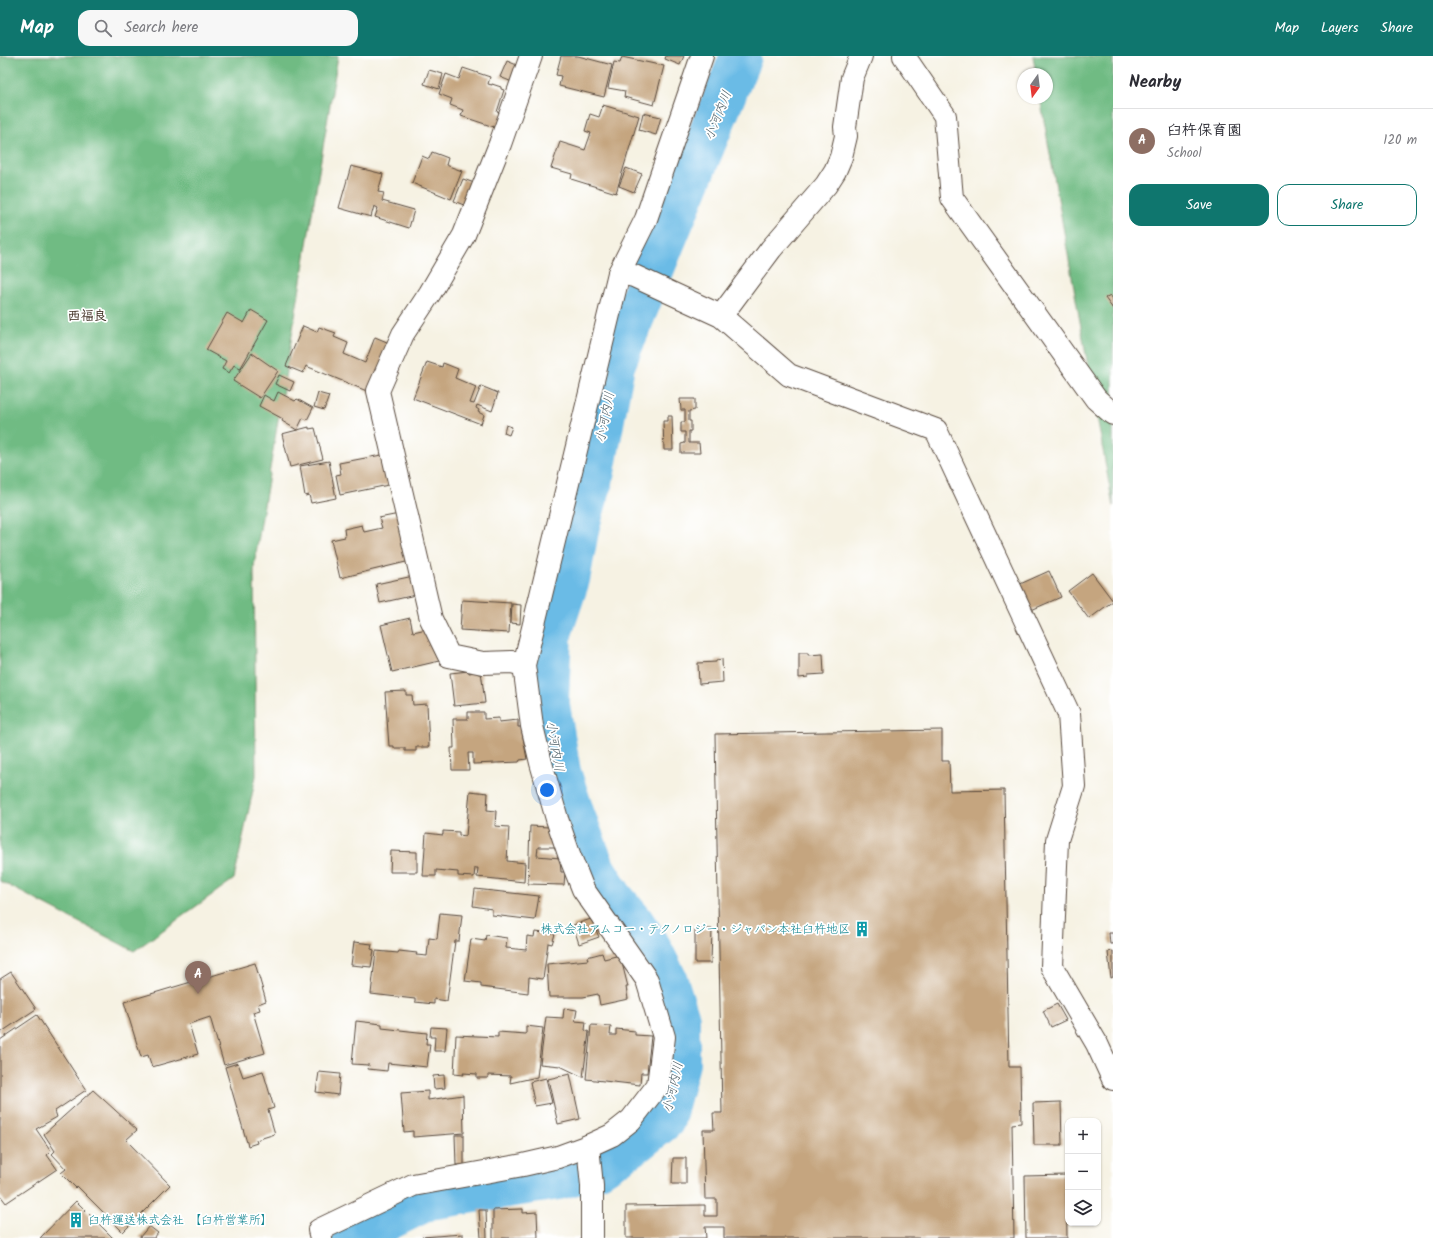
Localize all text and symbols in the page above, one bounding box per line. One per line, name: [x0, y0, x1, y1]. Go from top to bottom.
search box: [78, 10, 358, 46]
text: Map: [20, 13, 54, 43]
text: Search here: [124, 16, 198, 40]
icon: search: [92, 17, 114, 39]
text: Map: [1275, 17, 1299, 39]
text: Layers: [1321, 17, 1359, 39]
text: Share: [1381, 17, 1413, 39]
north arrow: [1017, 68, 1053, 104]
text: Nearby: [1129, 69, 1181, 96]
water label: 小河内川: [699, 88, 738, 144]
text: 臼杵保育園: [1167, 119, 1242, 143]
text: A: [1138, 130, 1146, 151]
text: 120 m: [1383, 130, 1417, 151]
text: School: [1167, 143, 1202, 164]
button: Save: [1129, 184, 1269, 226]
button: Share: [1277, 184, 1417, 226]
district label: 西福良: [67, 306, 107, 327]
water label: 小河内川: [590, 390, 621, 445]
water label: 小河内川: [540, 719, 569, 774]
your location: [537, 780, 557, 800]
place label: 株式会社アムコー・テクノロジー・ジャパン本社臼杵地区: [540, 920, 850, 939]
building icon: 株式会社アムコー・テクノロジー・ジャパン本社臼杵地区: [853, 920, 871, 938]
pin: A: [185, 961, 211, 994]
water label: 小河内川: [657, 1060, 690, 1115]
map controls: [1065, 1118, 1101, 1226]
button: +: [1065, 1118, 1101, 1154]
button: −: [1065, 1154, 1101, 1190]
button: layers: [1065, 1190, 1101, 1226]
building icon: 臼杵運送株式会社 【臼杵営業所】: [67, 1211, 85, 1229]
place label: 臼杵運送株式会社 【臼杵営業所】: [88, 1211, 273, 1230]

